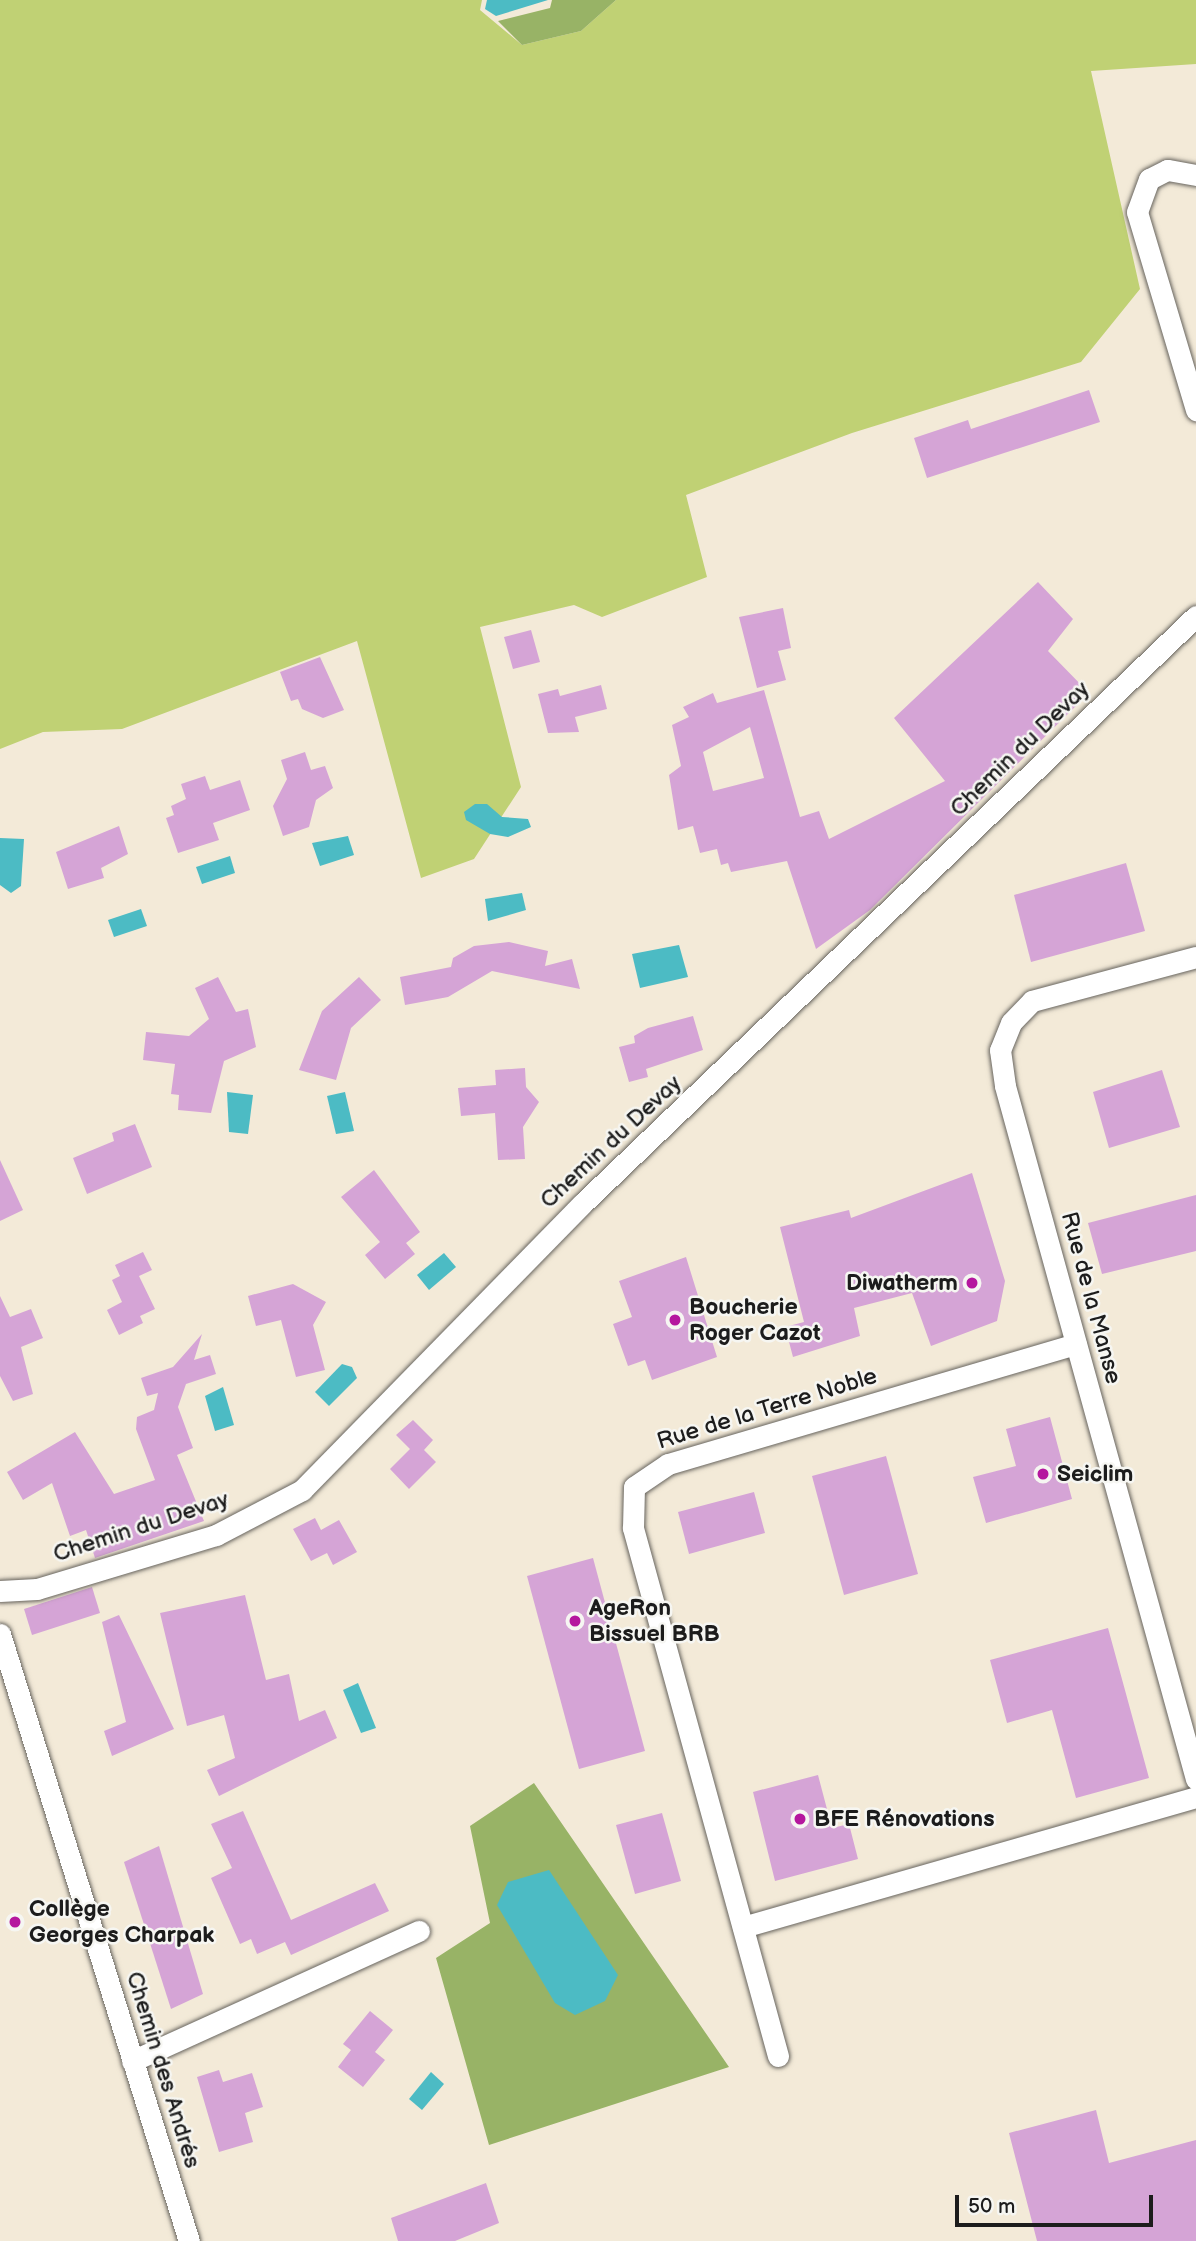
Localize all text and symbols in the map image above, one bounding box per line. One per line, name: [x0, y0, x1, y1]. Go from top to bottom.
street label: Chemin du Devay: [945, 676, 1095, 822]
street label: Chemin du Devay: [535, 1070, 687, 1214]
street label: Rue de la Manse: [1055, 1209, 1127, 1387]
place label: Diwatherm: [846, 1269, 958, 1297]
marker: Diwatherm: [964, 1275, 980, 1291]
place label: Boucherie Roger Cazot: [689, 1293, 821, 1347]
marker: Boucherie Roger Cazot: [667, 1312, 683, 1328]
street label: Rue de la Terre Noble: [653, 1362, 881, 1456]
place label: Seiclim: [1057, 1460, 1133, 1488]
marker: Seiclim: [1035, 1466, 1051, 1482]
street label: Chemin du Devay: [50, 1486, 232, 1568]
place label: AgeRon Bissuel BRB: [589, 1594, 720, 1648]
marker: AgeRon Bissuel BRB: [567, 1613, 583, 1629]
place label: BFE Rénovations: [814, 1805, 995, 1833]
marker: BFE Rénovations: [792, 1811, 808, 1827]
place label: Collège Georges Charpak: [29, 1895, 214, 1949]
marker: Collège Georges Charpak: [7, 1914, 23, 1930]
street label: Chemin des Andrés: [120, 1968, 206, 2172]
scale bar: [958, 2182, 1156, 2226]
text: 50 m: [968, 2194, 1015, 2219]

